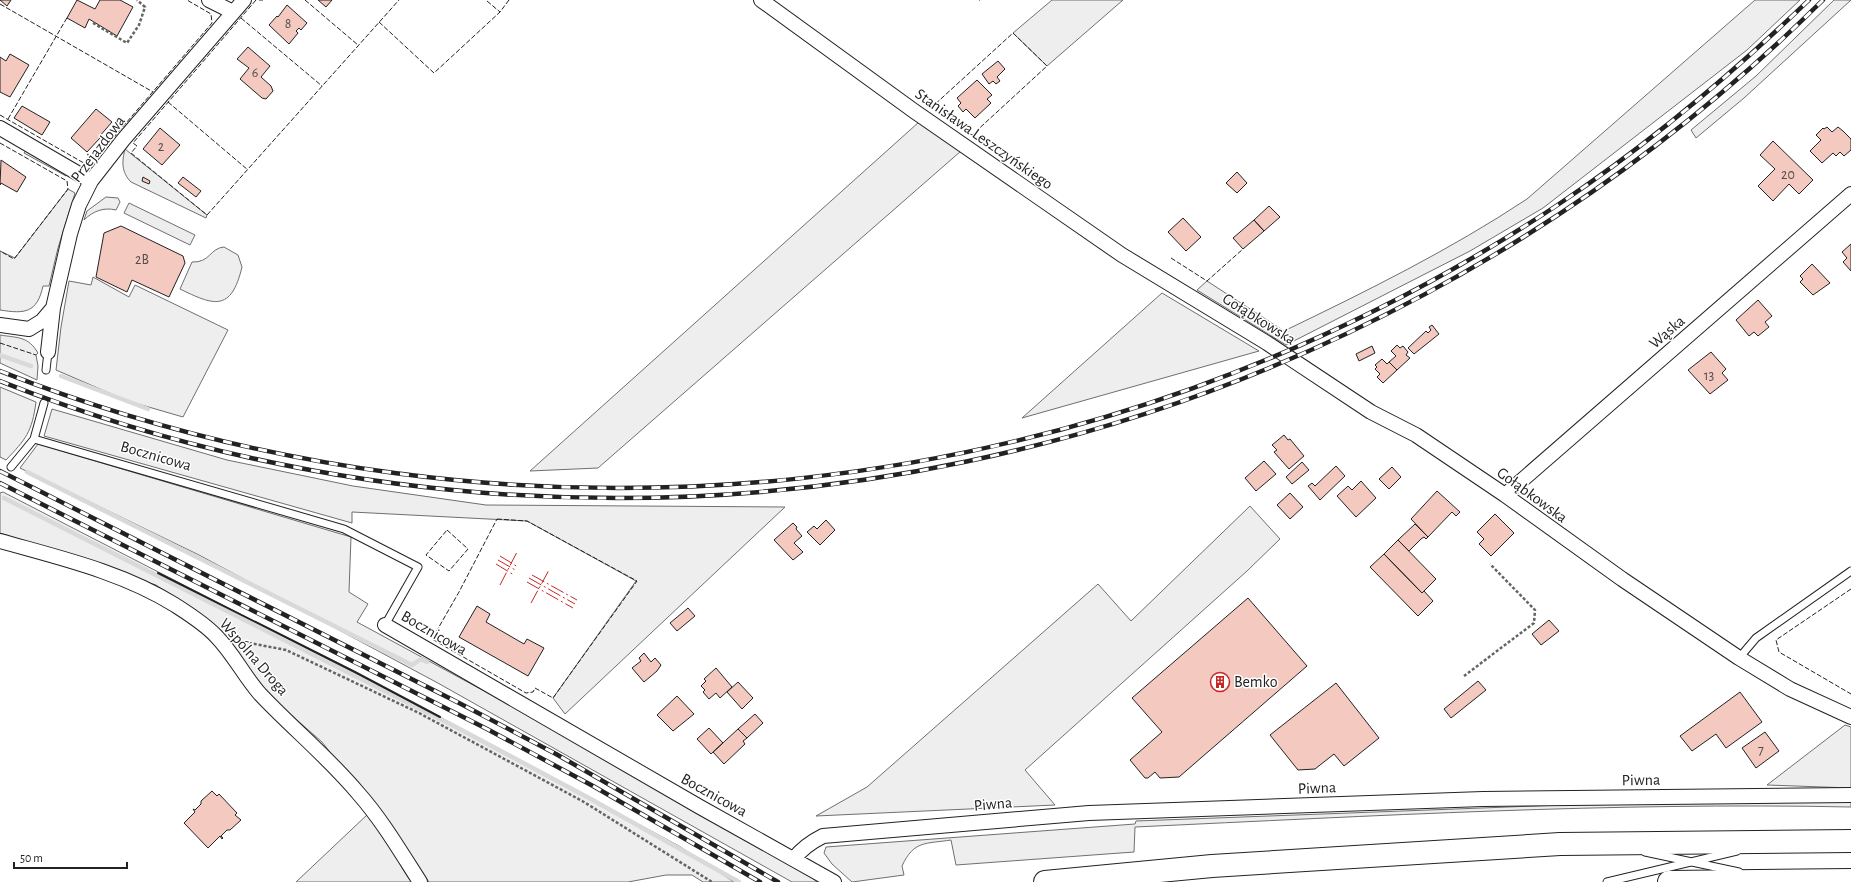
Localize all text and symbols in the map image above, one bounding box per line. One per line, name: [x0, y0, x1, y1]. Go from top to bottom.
house number: 8: [285, 17, 291, 31]
house number: 6: [252, 66, 258, 80]
street label: Stanisława Leszczyńskiego: [912, 85, 1056, 193]
street label: Przejazdowa: [68, 113, 129, 186]
house number: 2: [158, 140, 164, 154]
house number: 20: [1781, 168, 1795, 182]
house number: 2B: [135, 253, 149, 267]
street label: Gołąbkowska: [1220, 290, 1298, 348]
street label: Wąska: [1646, 312, 1688, 352]
house number: 13: [1704, 369, 1715, 383]
street label: Bocznicowa: [119, 438, 193, 474]
street label: Gołąbkowska: [1494, 464, 1570, 526]
street label: Bocznicowa: [398, 608, 470, 658]
street label: Wspólna Droga: [216, 616, 292, 698]
building icon: Bemko: [1209, 671, 1231, 693]
place label: Bemko: [1234, 674, 1278, 690]
house number: 7: [1758, 743, 1764, 757]
street label: Bocznicowa: [678, 770, 750, 820]
street label: Piwna: [1622, 772, 1660, 788]
street label: Piwna: [1297, 779, 1337, 797]
street label: Piwna: [973, 794, 1013, 814]
scale bar: [14, 844, 127, 870]
text: 50 m: [20, 852, 43, 864]

